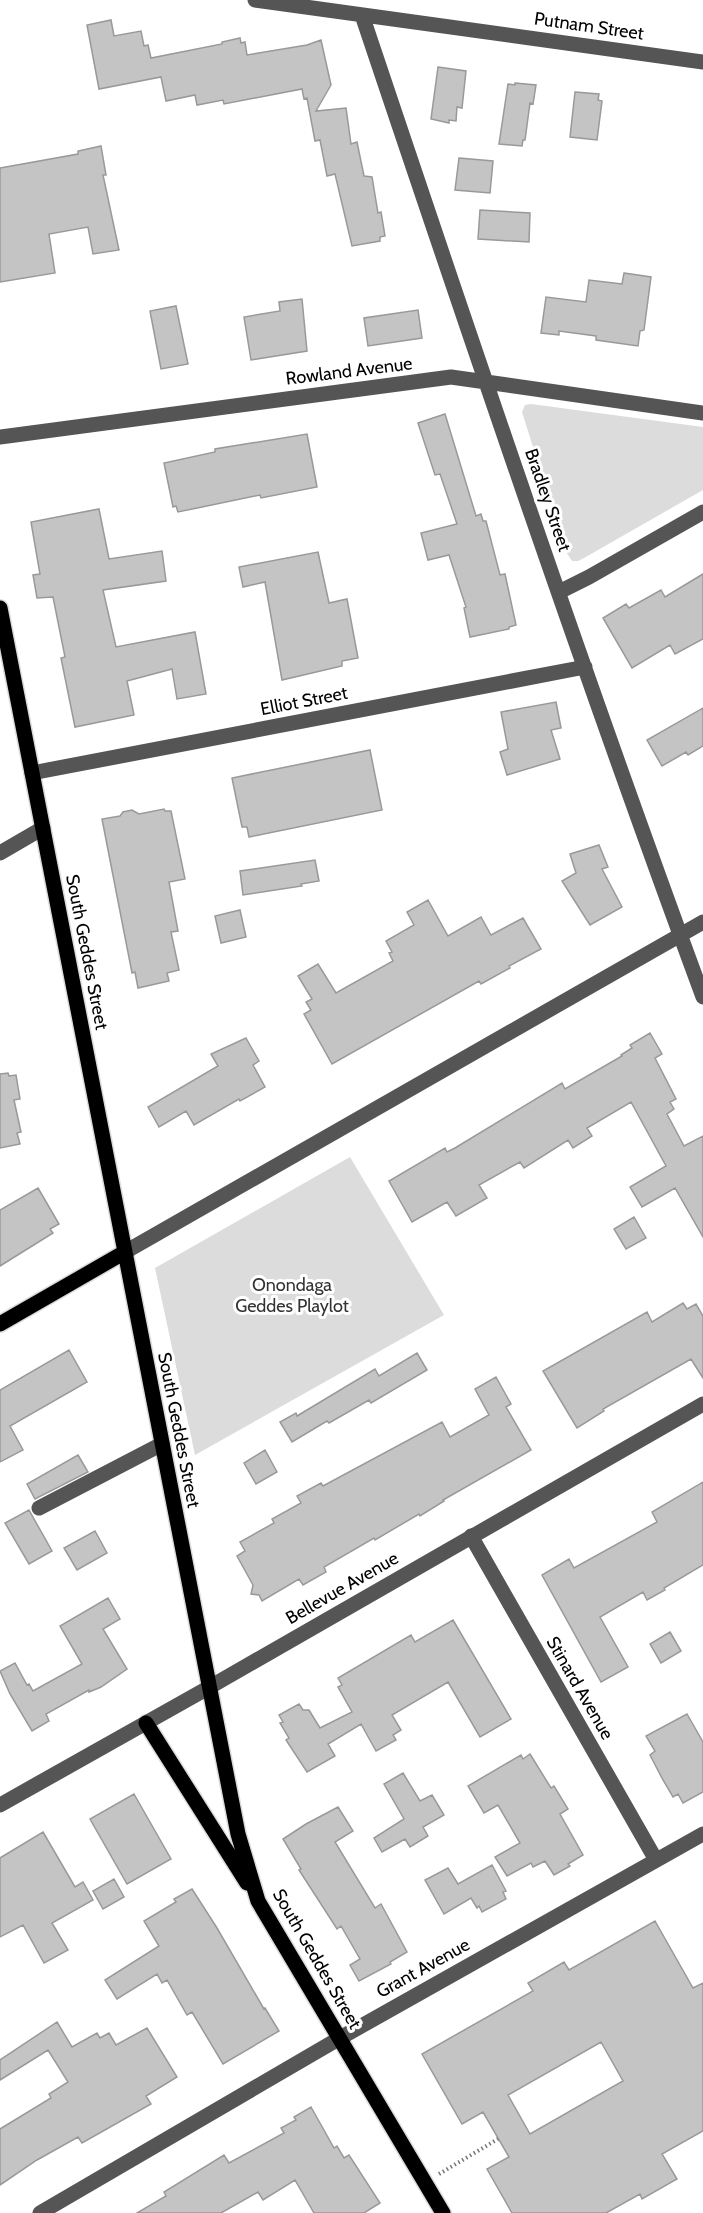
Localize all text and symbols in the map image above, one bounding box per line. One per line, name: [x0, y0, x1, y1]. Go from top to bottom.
street label: Putnam Street: [533, 7, 645, 45]
street label: Rowland Avenue: [284, 352, 414, 390]
street label: Bradley Street: [520, 446, 576, 554]
street label: Elliot Street: [258, 682, 350, 720]
street label: South Geddes Street: [61, 872, 113, 1032]
park label: Onondaga Geddes Playlot: [235, 1274, 349, 1317]
street label: South Geddes Street: [153, 1350, 205, 1510]
street label: Bellevue Avenue: [282, 1547, 402, 1629]
street label: Stinard Avenue: [542, 1633, 618, 1743]
street label: South Geddes Street: [268, 1885, 366, 2033]
street label: Grant Avenue: [372, 1933, 474, 2003]

